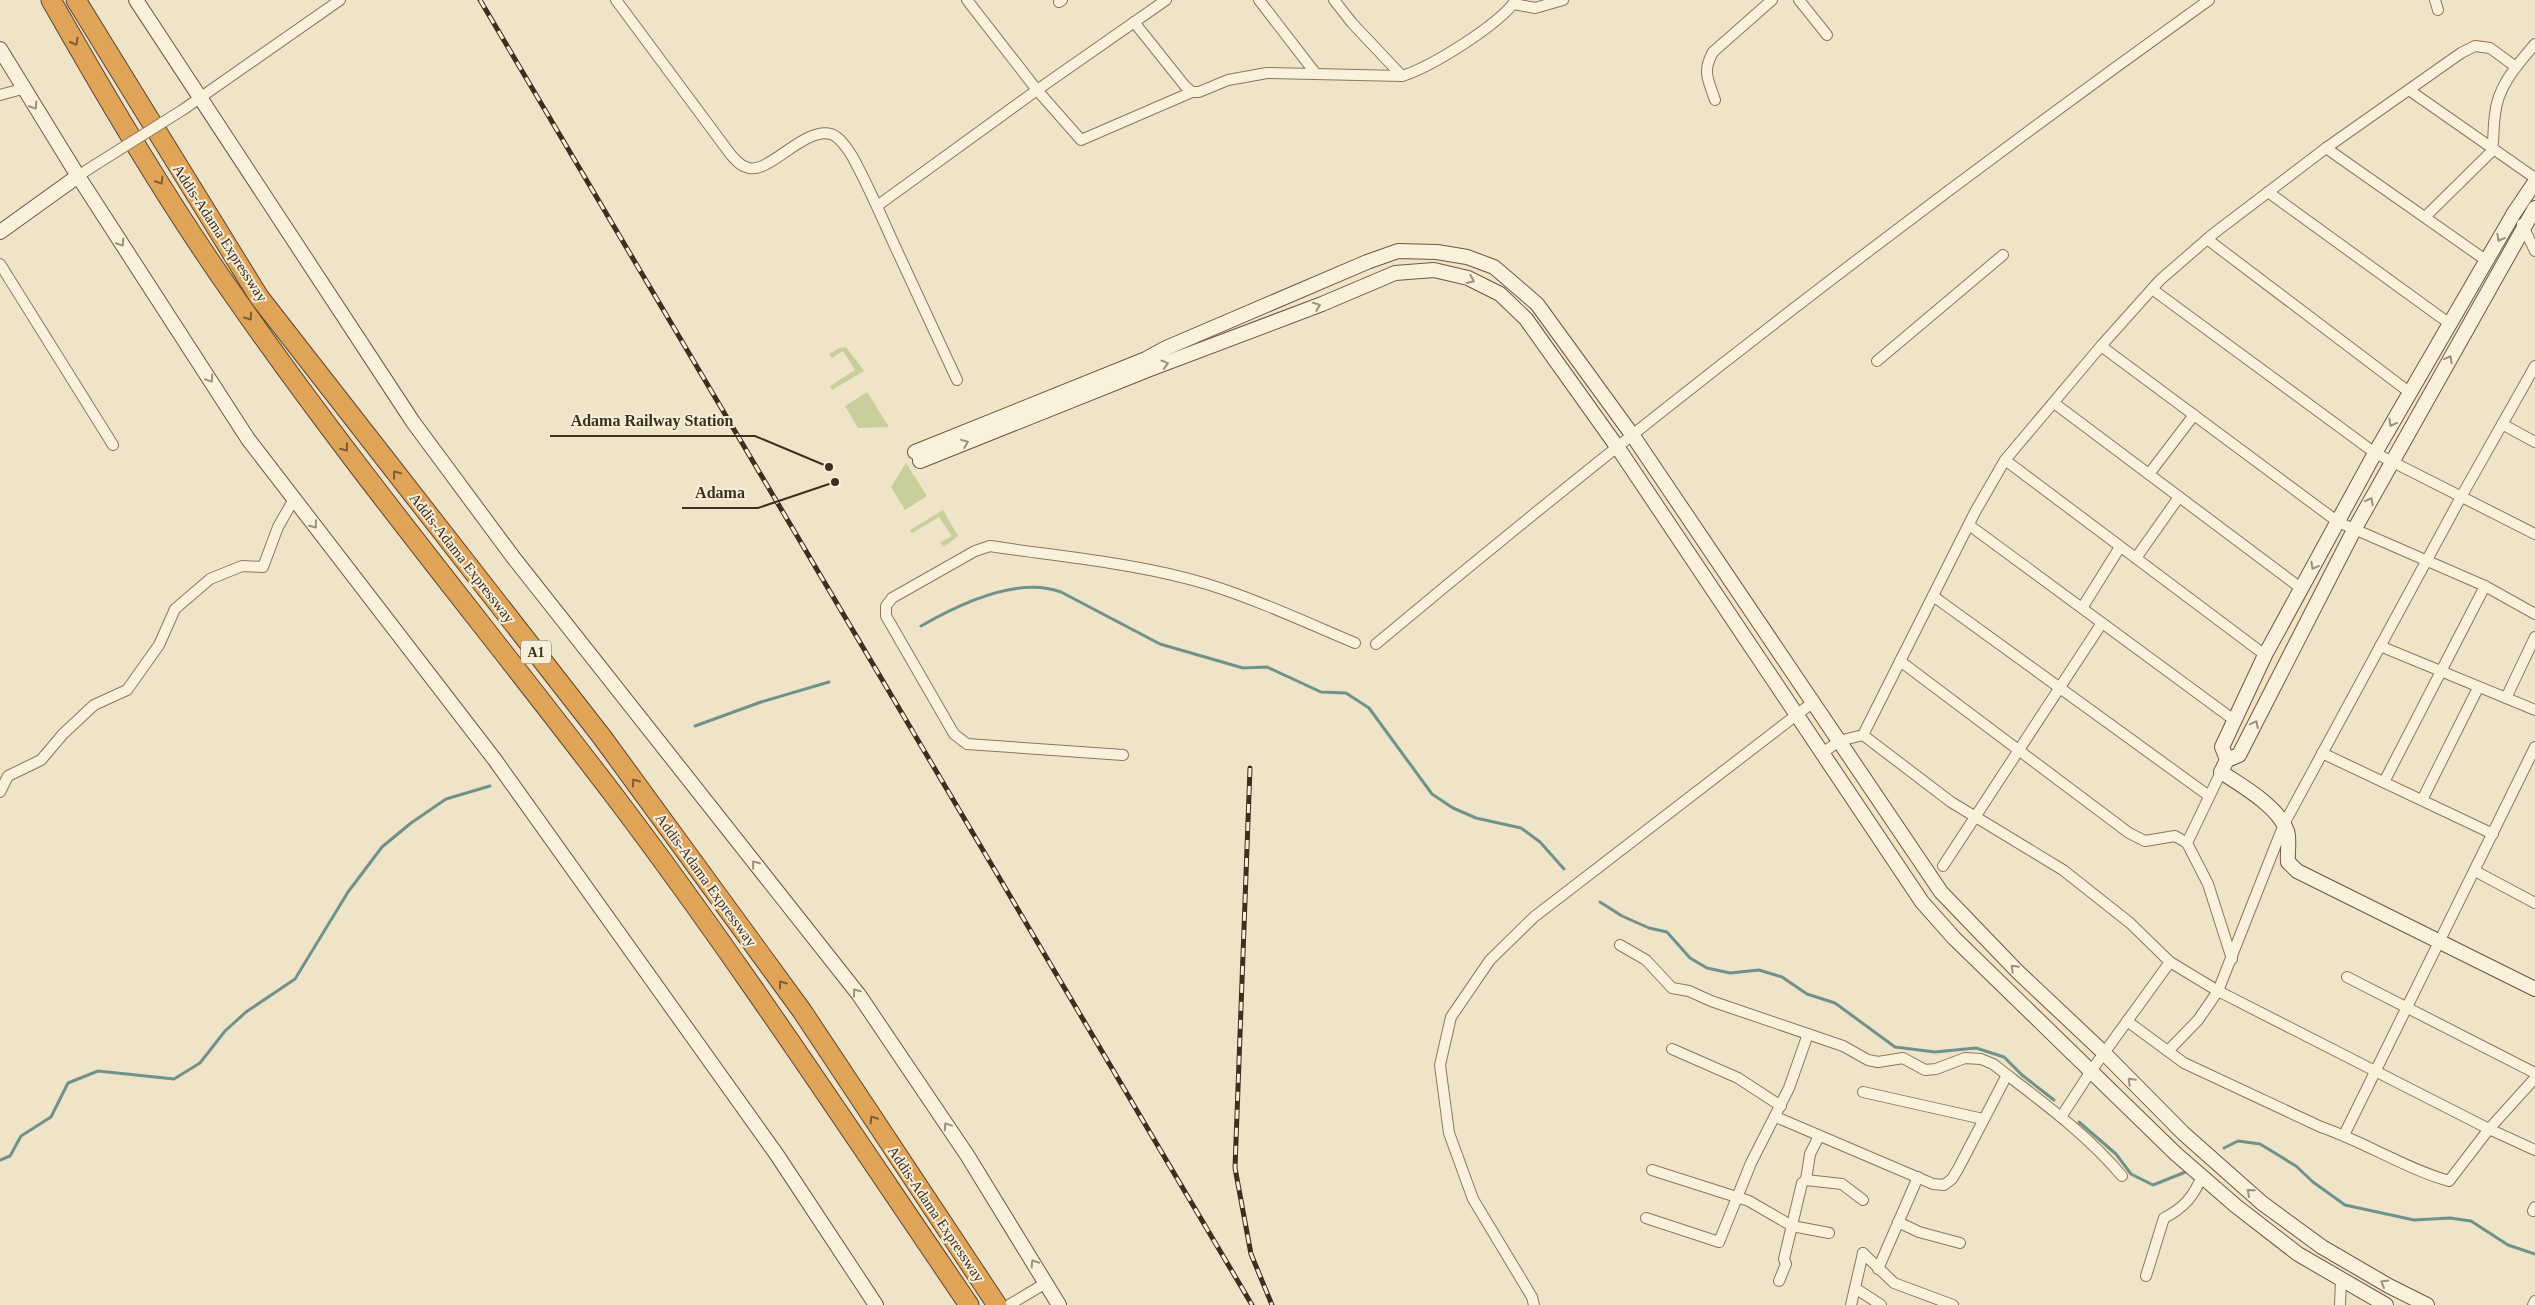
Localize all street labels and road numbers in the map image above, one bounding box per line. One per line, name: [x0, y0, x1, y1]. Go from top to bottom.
street label: Addis-Adama Expressway: [170, 161, 271, 305]
street label: Addis-Adama Expressway: [406, 490, 518, 627]
road number: A1: [521, 640, 551, 664]
street label: Addis-Adama Expressway: [652, 810, 760, 950]
street label: Addis-Adama Expressway: [885, 1143, 988, 1285]

